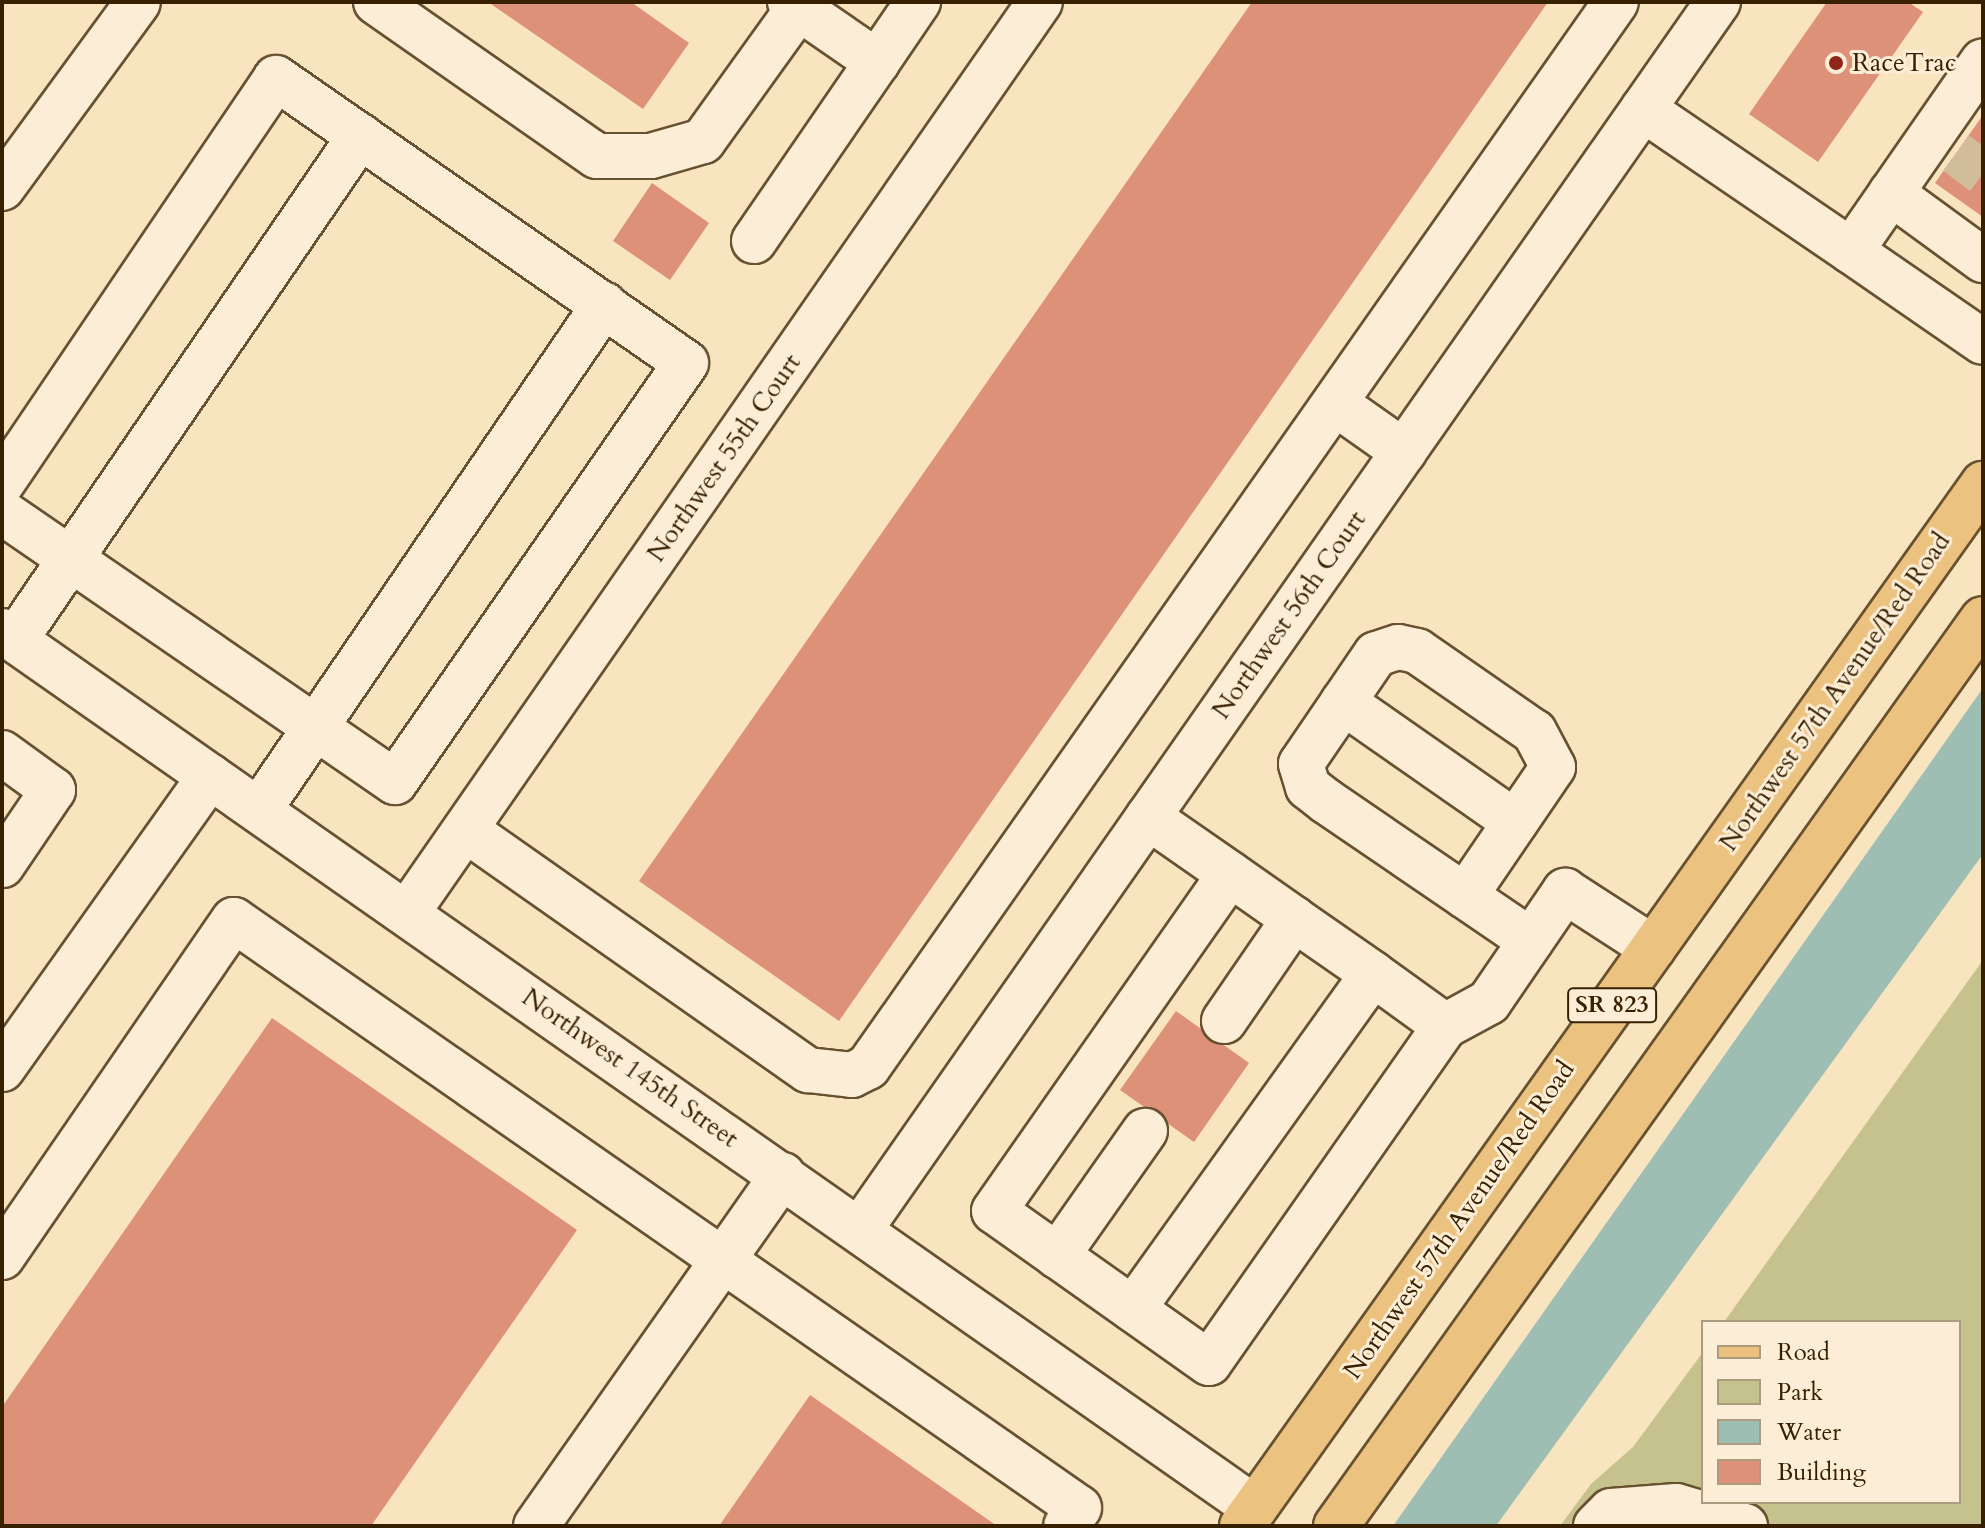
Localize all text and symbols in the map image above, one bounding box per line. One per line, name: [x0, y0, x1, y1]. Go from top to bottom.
place label: RaceTrac: [1852, 47, 1957, 79]
marker: RaceTrac: [1827, 54, 1845, 72]
street label: Northwest 55th Court: [640, 348, 808, 568]
street label: Northwest 56th Court: [1205, 505, 1373, 725]
street label: Northwest 57th Avenue/Red Road: [1713, 527, 1957, 857]
street label: Northwest 145th Street: [516, 982, 744, 1154]
road number: SR 823: [1566, 985, 1658, 1025]
street label: Northwest 57th Avenue/Red Road: [1337, 1055, 1581, 1385]
legend: [1701, 1320, 1961, 1504]
text: Road: [1777, 1336, 1830, 1369]
text: Park: [1777, 1376, 1823, 1409]
text: Water: [1777, 1416, 1841, 1449]
text: Building: [1777, 1456, 1866, 1489]

